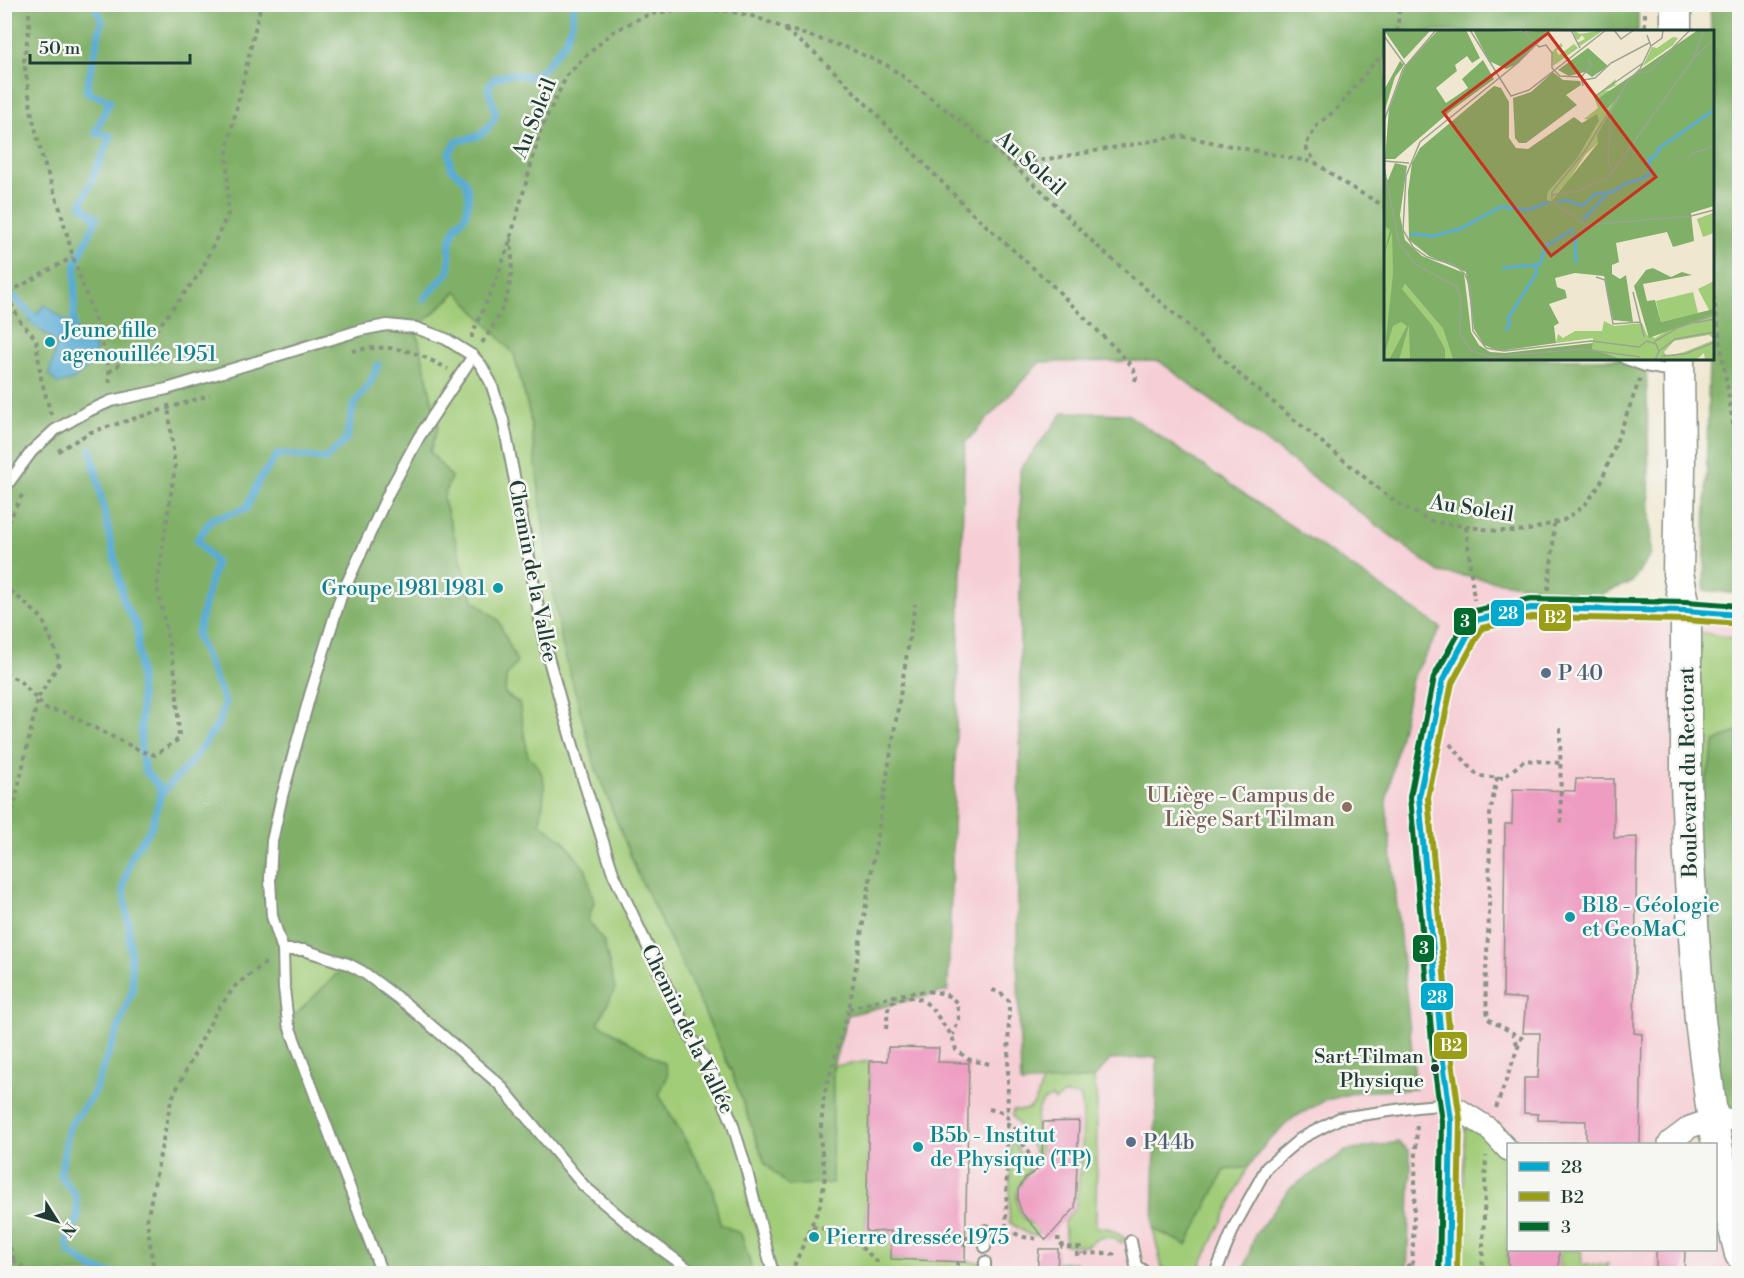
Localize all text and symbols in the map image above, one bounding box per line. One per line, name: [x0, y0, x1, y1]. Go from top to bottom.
scale bar: [30, 27, 190, 65]
inset map: [1384, 30, 1714, 360]
text: 50 m: [39, 37, 81, 60]
street label: Au Soleil: [507, 74, 563, 163]
street label: Au Soleil: [990, 125, 1070, 202]
place label: Jeune fille agenouillée 1951: [61, 318, 217, 368]
marker: Jeune fille agenouillée 1951: [43, 335, 57, 349]
street label: Chemin de la Vallée: [502, 478, 562, 665]
street label: Au Soleil: [1427, 489, 1516, 528]
place label: Groupe 1981 1981: [321, 576, 486, 602]
marker: Groupe 1981 1981: [491, 581, 505, 595]
line badge: 28: [1490, 599, 1525, 627]
line badge: B2: [1538, 603, 1572, 632]
text: 28: [1498, 604, 1518, 624]
line badge: 3: [1453, 607, 1477, 636]
text: B2: [1544, 608, 1566, 628]
text: 3: [1460, 612, 1470, 632]
place label: P 40: [1558, 661, 1603, 687]
marker: P 40: [1539, 666, 1553, 680]
street label: Boulevard du Rectorat: [1674, 666, 1704, 879]
place label: ULiège - Campus de Liège Sart Tilman: [1146, 783, 1335, 833]
marker: ULiège - Campus de Liège Sart Tilman: [1340, 800, 1354, 814]
place label: B18 - Géologie et GeoMaC: [1581, 893, 1720, 943]
marker: B18 - Géologie et GeoMaC: [1563, 910, 1577, 924]
line badge: 3: [1412, 934, 1435, 963]
text: 3: [1419, 939, 1429, 959]
street label: Chemin de la Vallée: [635, 940, 739, 1118]
line badge: 28: [1420, 982, 1454, 1011]
text: 28: [1427, 988, 1447, 1008]
line badge: B2: [1433, 1031, 1468, 1060]
text: B2: [1440, 1036, 1462, 1056]
place label: Sart-Tilman Physique: [1314, 1045, 1424, 1094]
marker: Sart-Tilman Physique: [1429, 1062, 1441, 1074]
place label: B5b - Institut de Physique (TP): [929, 1123, 1092, 1173]
place label: P44b: [1143, 1130, 1195, 1156]
marker: P44b: [1124, 1135, 1138, 1149]
marker: B5b - Institut de Physique (TP): [911, 1140, 925, 1154]
legend: [1507, 1143, 1717, 1251]
text: 28: [1561, 1156, 1582, 1179]
text: B2: [1560, 1186, 1584, 1209]
north arrow: [27, 1191, 87, 1251]
text: 3: [1561, 1216, 1571, 1239]
text: N: [56, 1218, 80, 1241]
place label: Pierre dressée 1975: [826, 1225, 1009, 1251]
marker: Pierre dressée 1975: [807, 1230, 821, 1244]

